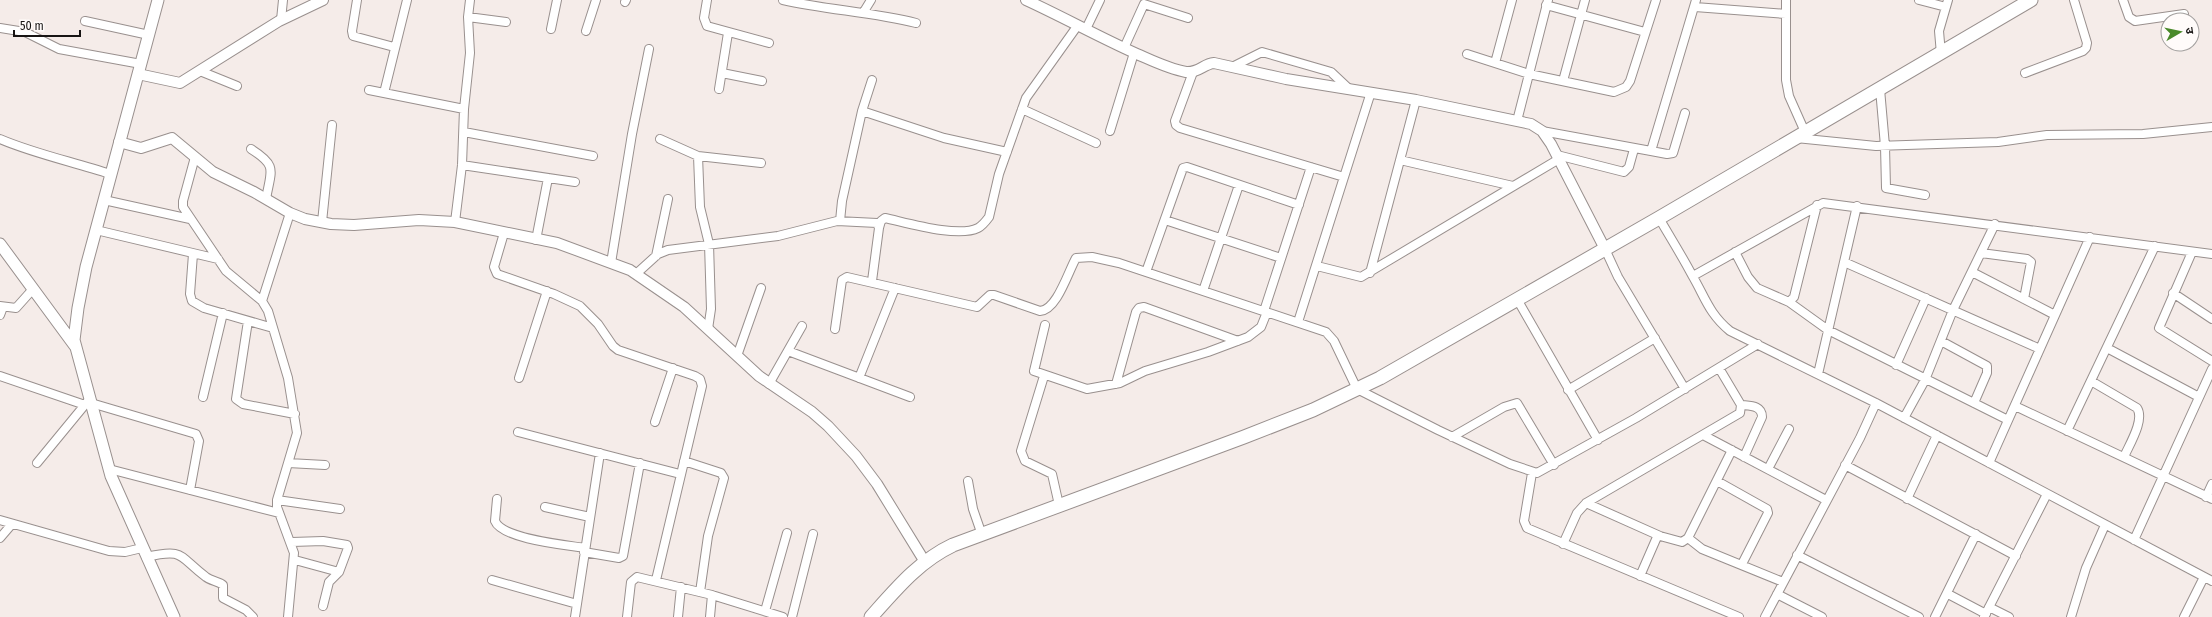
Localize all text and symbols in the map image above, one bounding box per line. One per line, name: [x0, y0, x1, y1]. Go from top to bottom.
scale bar: [14, 12, 80, 38]
north arrow: [2160, 12, 2200, 52]
text: 50 m: [20, 19, 44, 33]
text: उ: [2182, 26, 2196, 35]

